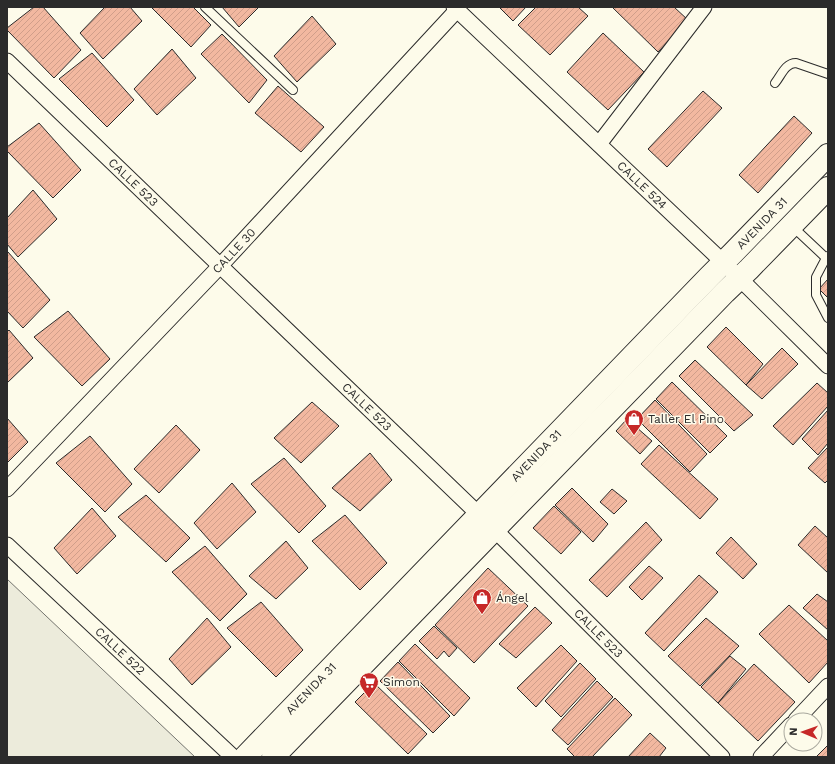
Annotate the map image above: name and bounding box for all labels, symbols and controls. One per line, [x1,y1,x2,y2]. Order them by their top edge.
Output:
street label: CALLE 523 [106,155,161,209]
street label: CALLE 524 [614,158,670,212]
street label: AVENIDA 31 [734,194,790,252]
street label: CALLE 30 [210,225,258,276]
street label: CALLE 523 [339,380,394,434]
shop icon: Taller El Pino [623,408,645,436]
place label: Taller El Pino [648,412,724,426]
street label: AVENIDA 31 [508,427,564,485]
shop icon: Ángel [471,587,493,615]
place label: Ángel [496,591,529,605]
street label: CALLE 523 [571,606,626,661]
street label: CALLE 522 [92,624,148,678]
street label: AVENIDA 31 [283,660,339,718]
supermarket icon: Simon [358,671,380,699]
place label: Simon [383,675,420,689]
north arrow [783,712,823,752]
text: N [787,727,800,736]

